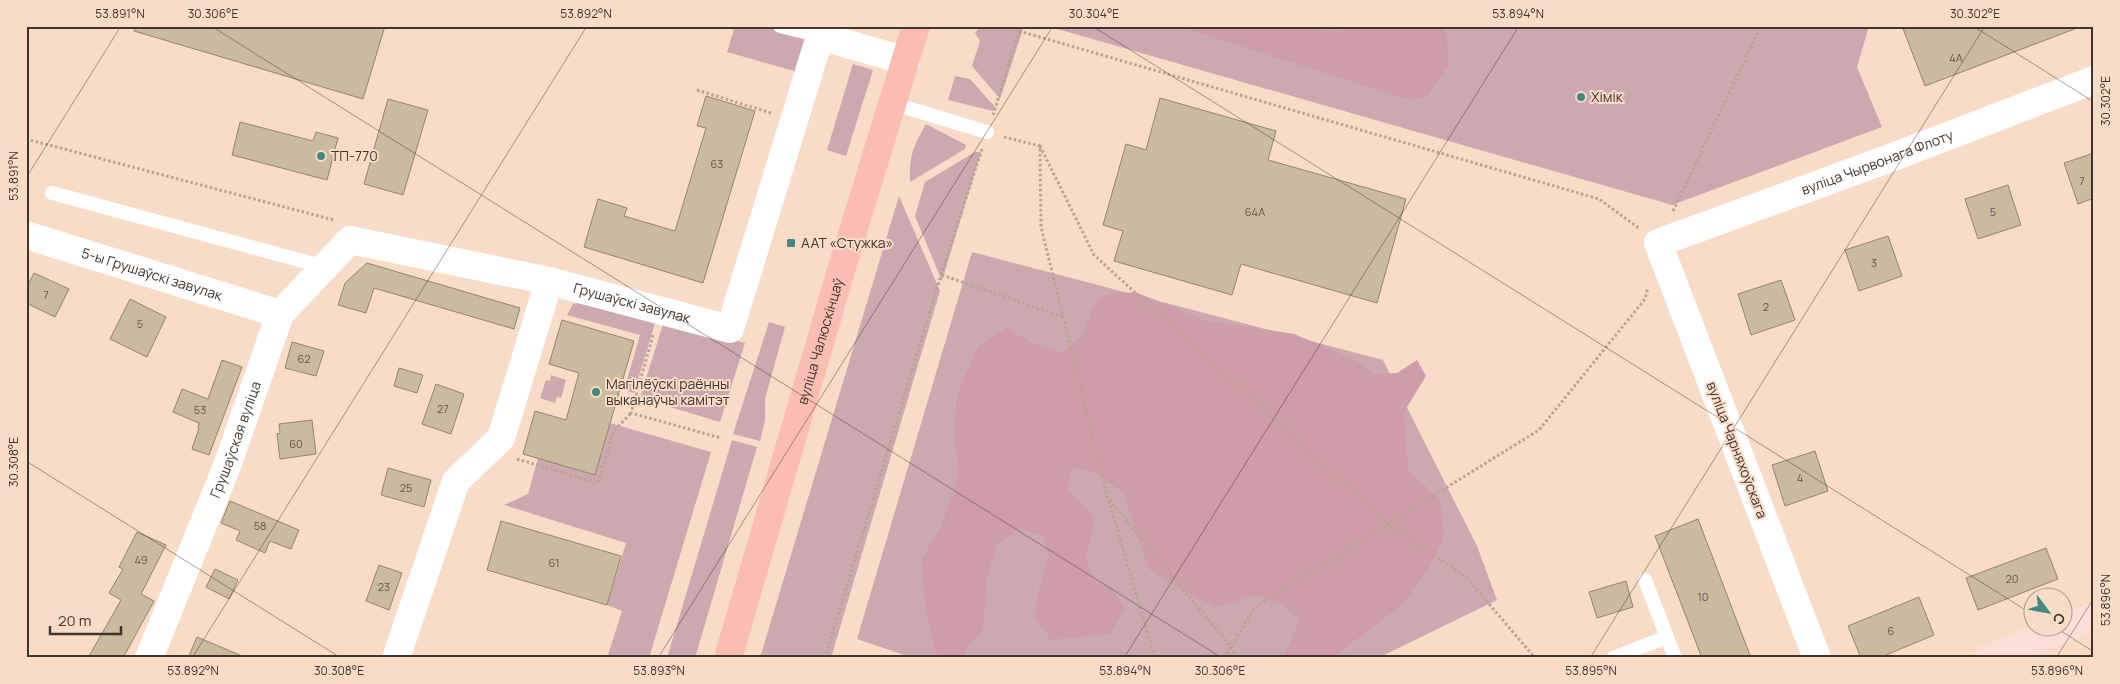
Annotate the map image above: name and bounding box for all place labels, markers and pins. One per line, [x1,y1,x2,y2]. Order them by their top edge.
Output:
place label: Хімік [1591,87,1624,106]
marker: Хімік [1575,91,1587,103]
place label: ТП-770 [331,146,378,165]
marker: ТП-770 [315,150,327,162]
place label: ААТ «Стужка» [801,233,893,252]
marker: ААТ «Стужка» [785,237,797,249]
place label: Магілёўскі раённы выканаўчы камітэт [606,374,730,409]
marker: Магілёўскі раённы выканаўчы камітэт [590,386,602,398]

